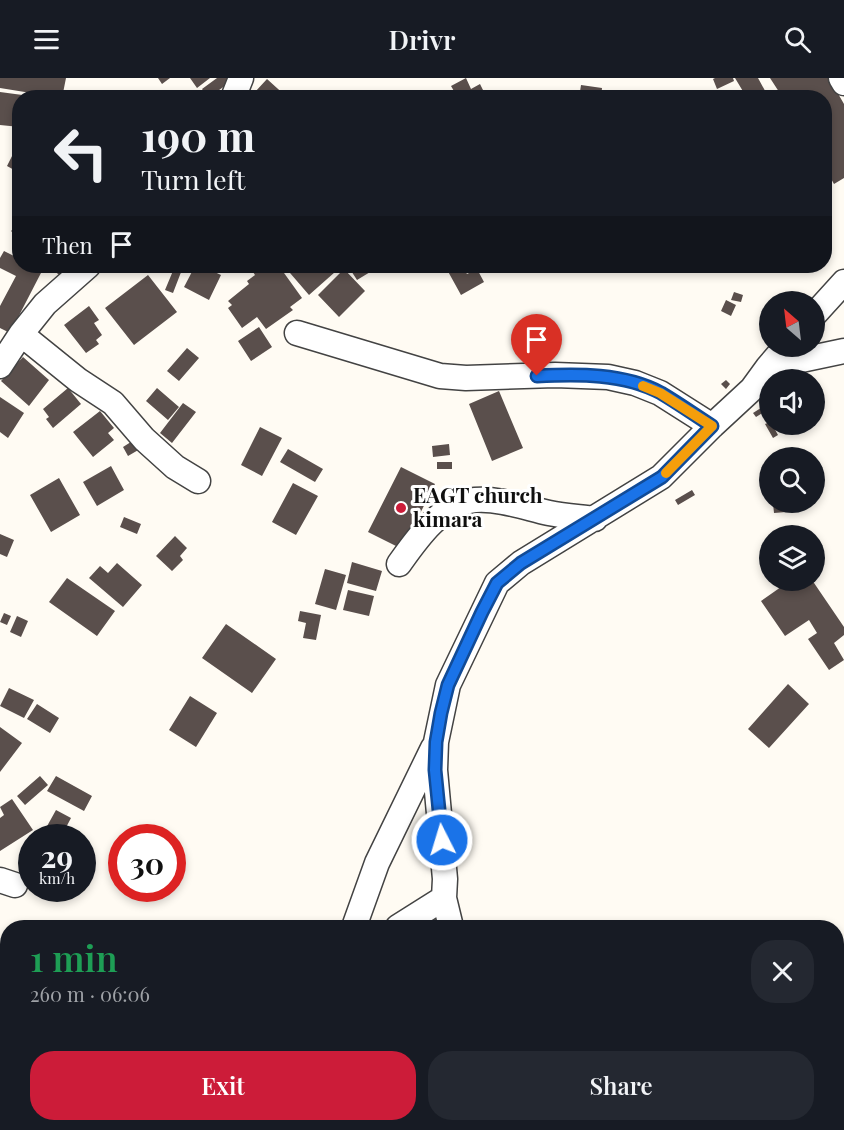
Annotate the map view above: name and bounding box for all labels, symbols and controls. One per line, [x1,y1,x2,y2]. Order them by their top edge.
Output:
text: Drivr [388,21,456,57]
icon: menu [30,23,63,56]
icon: search [781,23,814,56]
text: 190 m [141,107,255,163]
icon: left [42,114,120,192]
text: Turn left [141,161,245,197]
icon: arrive [105,228,138,261]
text: Then [42,230,93,260]
north arrow [759,291,825,357]
map controls [759,291,825,591]
pin [511,314,562,376]
icon: arrive [520,323,553,356]
button: sound [759,369,825,435]
button: search [759,447,825,513]
place label: EAGT church kimara [413,480,543,532]
marker: EAGT church kimara [394,501,408,515]
button: layers [759,525,825,591]
position arrow [410,808,474,872]
speed limit sign: 30 [108,824,186,902]
text: 29 [41,836,73,876]
text: km/h [39,868,75,888]
text: 1 min [30,933,118,981]
button: close [751,940,814,1003]
text: 260 m · 06:06 [30,980,150,1007]
button: Exit [30,1051,416,1120]
button: Share [428,1051,814,1120]

